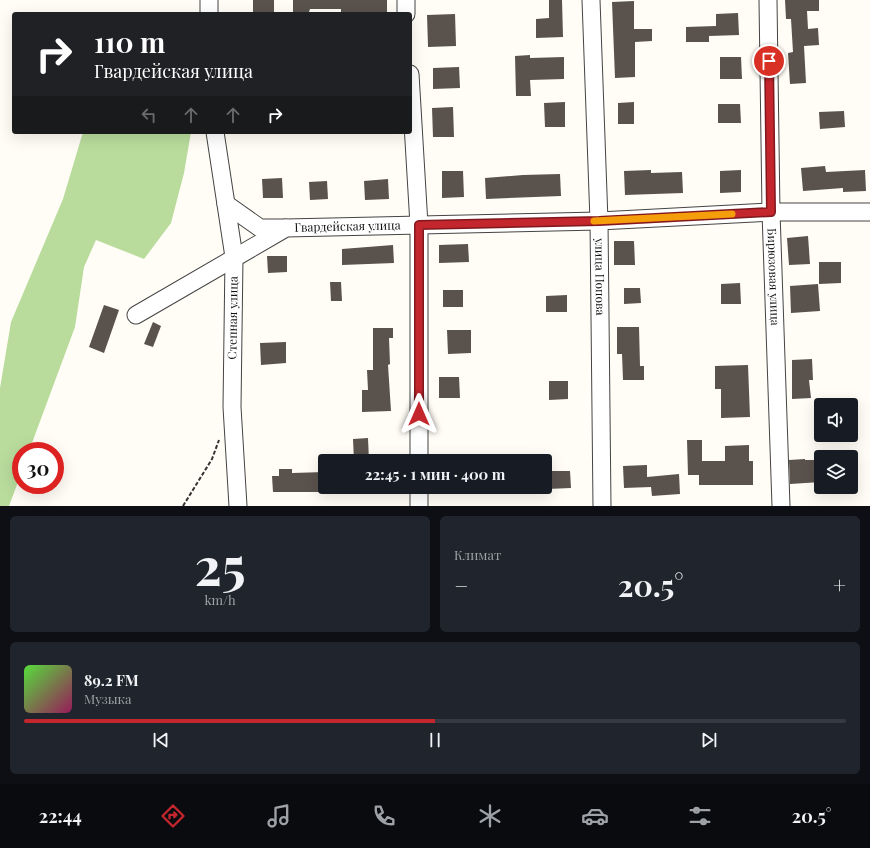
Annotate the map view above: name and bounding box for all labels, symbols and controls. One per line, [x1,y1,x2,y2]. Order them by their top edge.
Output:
text: 110 m [94,23,165,60]
icon: right [28,28,80,80]
pin [752,44,786,78]
icon: arrive [758,50,780,72]
text: Гвардейская улица [94,59,253,83]
icon: left [138,104,160,126]
icon: ahead [180,104,202,126]
icon: ahead [222,104,244,126]
icon: right [264,104,286,126]
street label: Гвардейская улица [294,216,401,235]
street label: Бирюзовая улица [765,228,784,326]
street label: улица Попова [592,237,609,316]
street label: Степная улица [223,276,241,360]
position arrow [398,393,440,435]
map controls [814,398,858,494]
button: sound [814,398,858,442]
speed limit sign: 30 [12,442,64,494]
button: layers [814,450,858,494]
text: 22:45 · 1 мин · 400 m [365,464,505,484]
text: 25 [194,530,246,599]
text: Климат [454,546,501,563]
text: 20.5° [618,565,684,605]
text: − [454,570,468,600]
text: + [833,570,846,600]
text: km/h [204,591,236,608]
text: 89.2 FM [84,670,139,690]
text: Музыка [84,690,132,707]
icon: previous [150,729,172,751]
icon: pause [424,729,446,751]
icon: next [698,729,720,751]
icon: directions [159,802,187,830]
icon: music [265,802,293,830]
icon: phone [370,802,398,830]
icon: climate [476,802,504,830]
icon: car [581,802,609,830]
icon: filters [686,802,714,830]
text: 22:44 [39,804,82,828]
text: 20.5° [792,804,831,828]

